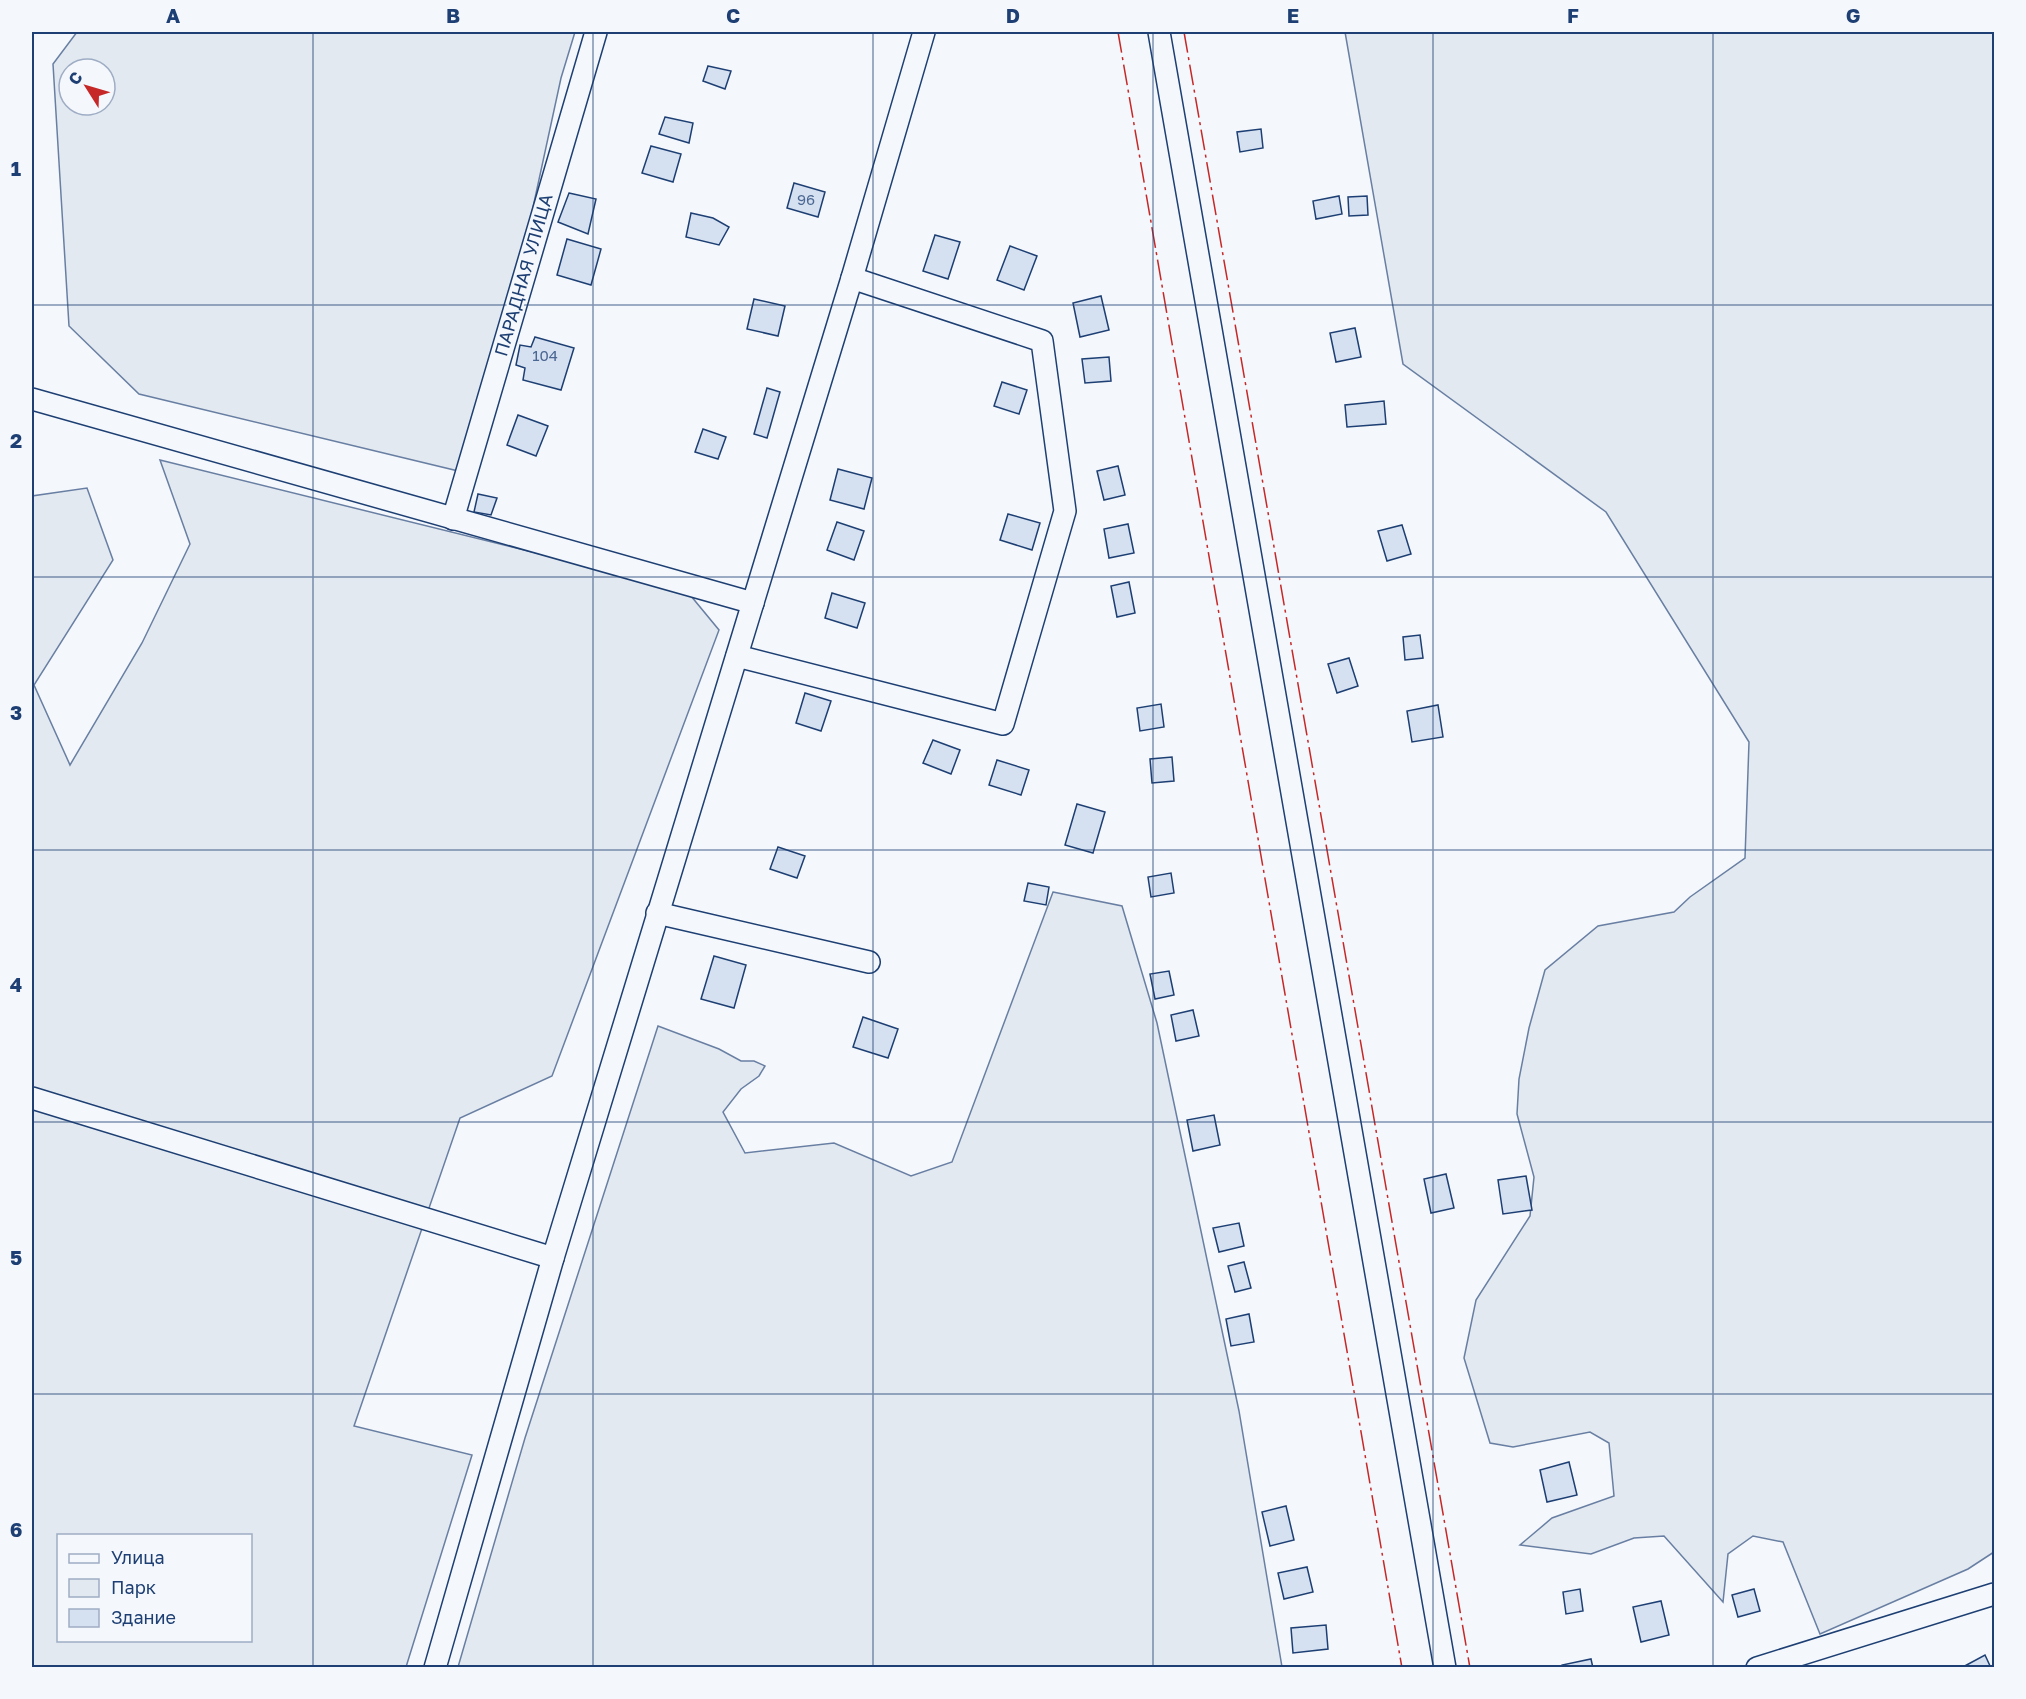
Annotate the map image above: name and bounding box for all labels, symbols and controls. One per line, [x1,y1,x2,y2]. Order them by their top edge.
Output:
text: A [166,3,180,27]
text: B [446,3,460,27]
text: C [726,3,740,27]
text: D [1006,3,1020,27]
text: E [1287,3,1299,27]
text: F [1567,3,1579,27]
text: G [1846,3,1860,27]
north arrow [57,57,117,117]
text: С [64,67,86,89]
text: 1 [11,156,21,180]
house number: 96 [797,190,815,208]
street label: ПАРАДНАЯ УЛИЦА [489,191,557,359]
house number: 104 [532,346,558,364]
text: 2 [10,428,22,452]
text: 3 [10,700,22,724]
text: 4 [10,972,22,996]
text: 5 [10,1245,22,1269]
text: 6 [10,1517,22,1541]
legend [57,1534,252,1642]
text: Улица [111,1546,165,1568]
text: Парк [111,1576,156,1598]
text: Здание [111,1606,176,1628]

